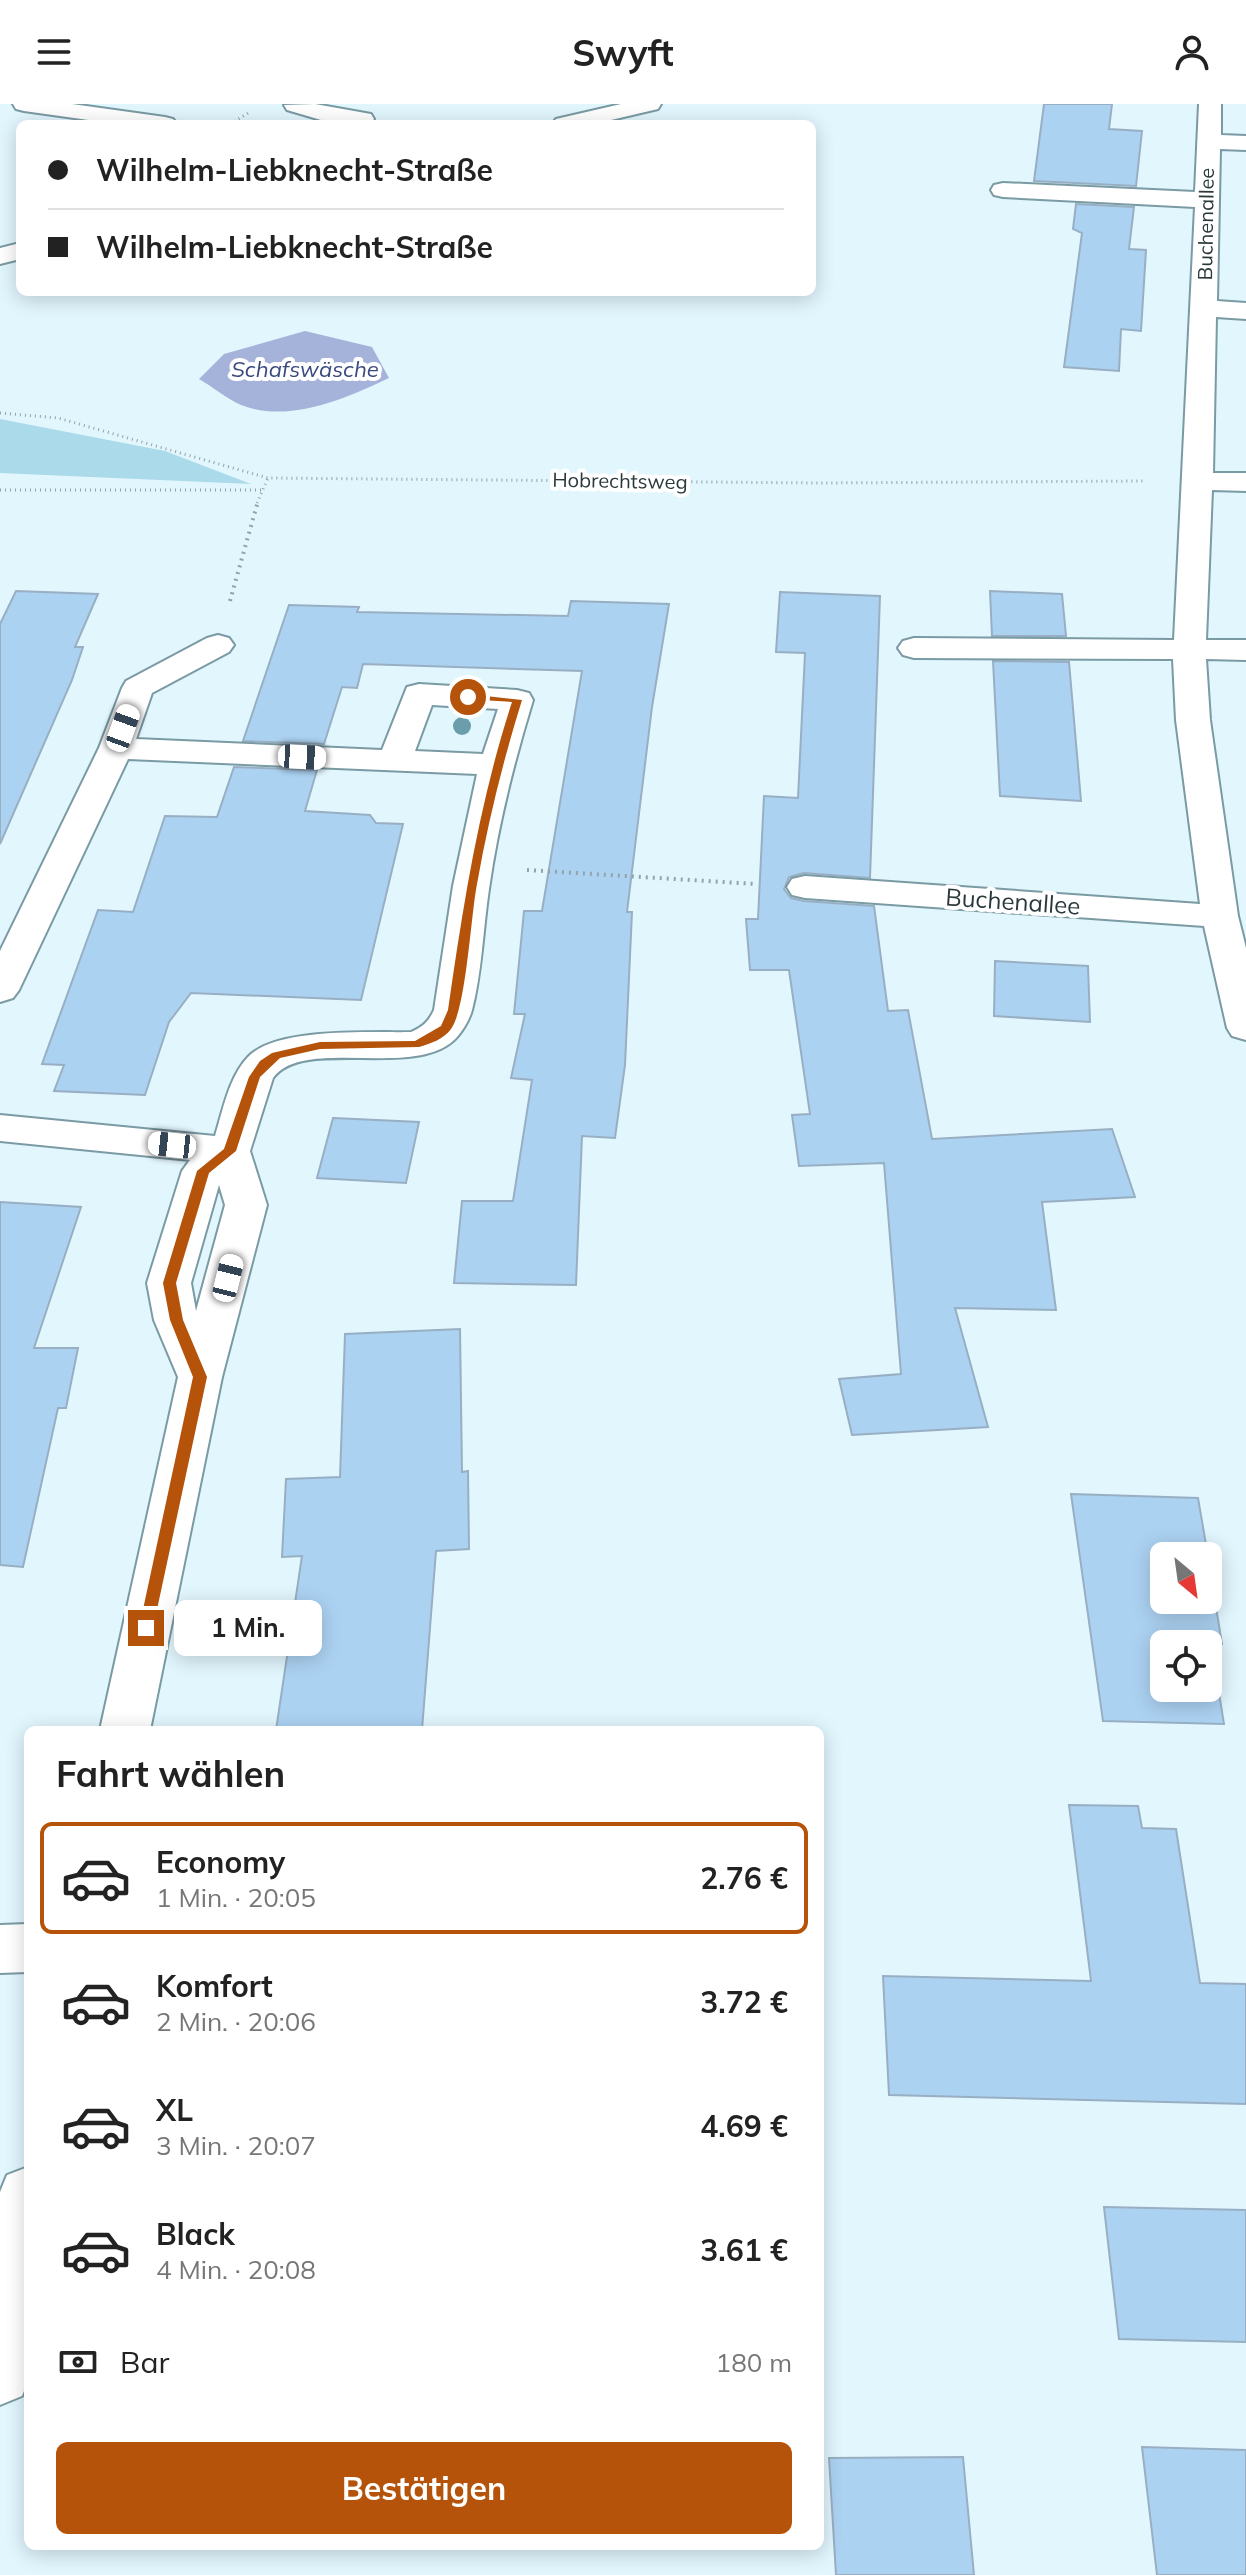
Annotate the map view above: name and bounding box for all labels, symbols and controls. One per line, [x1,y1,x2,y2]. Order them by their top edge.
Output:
icon: menu [32,30,76,74]
text: Swyft [572,30,674,75]
icon: person [1170,30,1214,74]
text: Wilhelm-Liebknecht-Straße [96,151,493,189]
street label: Buchenallee [1192,167,1219,281]
text: Wilhelm-Liebknecht-Straße [96,228,493,266]
water label: Schafswäsche [231,355,379,383]
street label: Hobrechtsweg [552,467,688,494]
route start [450,679,486,715]
car [104,701,142,755]
car [277,744,327,770]
street label: Buchenallee [945,881,1082,921]
car [147,1131,197,1159]
car [211,1252,245,1304]
north arrow [1150,1542,1222,1614]
map controls [1150,1542,1222,1702]
callout: 1 Min. [174,1600,322,1656]
route end [128,1610,164,1646]
text: 1 Min. [211,1611,285,1644]
button: locate [1150,1630,1222,1702]
text: Fahrt wählen [56,1751,285,1796]
icon: car [60,1842,132,1914]
text: Economy [156,1843,285,1881]
text: 2.76 € [700,1859,788,1897]
text: 1 Min. · 20:05 [156,1881,316,1914]
icon: car [60,1966,132,2038]
text: Komfort [156,1967,273,2005]
text: 3.72 € [700,1983,788,2021]
text: 2 Min. · 20:06 [156,2005,316,2038]
icon: car [60,2090,132,2162]
text: XL [156,2091,193,2129]
text: 4.69 € [700,2107,788,2145]
text: 3 Min. · 20:07 [156,2129,316,2162]
icon: car [60,2214,132,2286]
text: Black [156,2215,235,2253]
text: 3.61 € [700,2231,788,2269]
text: 4 Min. · 20:08 [156,2253,316,2286]
icon: cash [56,2340,100,2384]
text: Bar [120,2343,169,2381]
text: 180 m [716,2346,792,2379]
button: Bestätigen [56,2442,792,2534]

